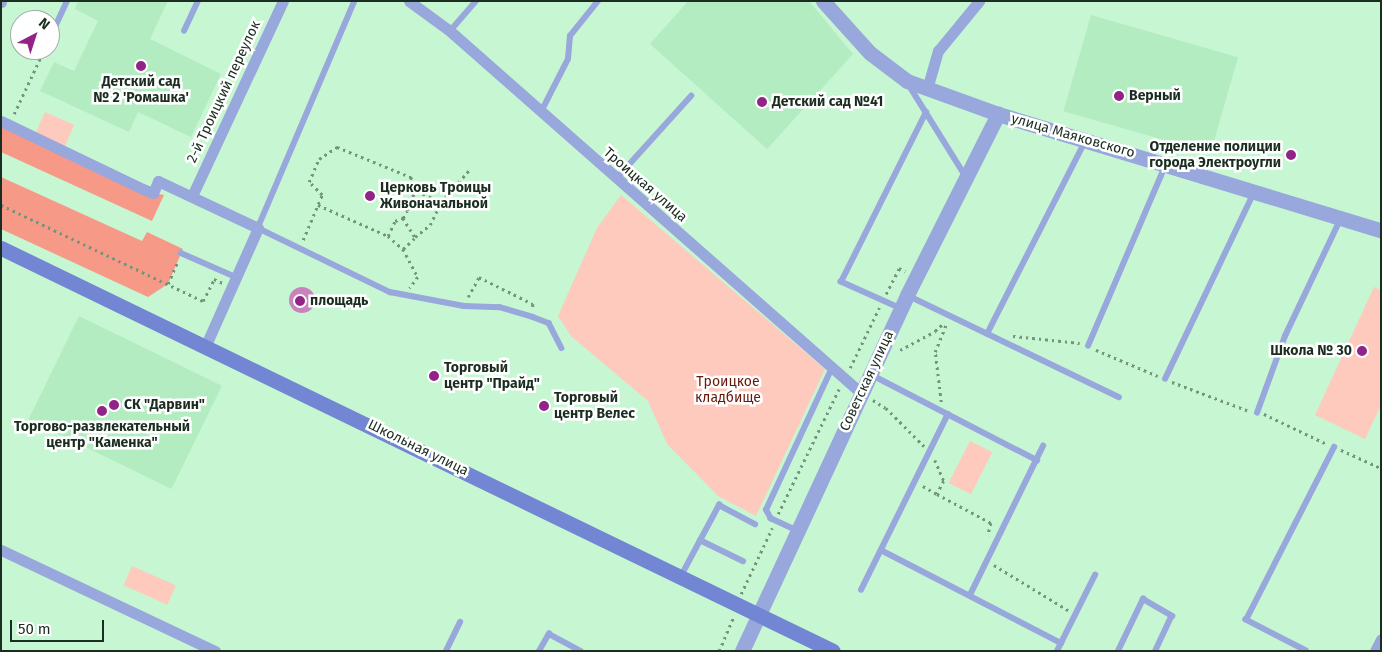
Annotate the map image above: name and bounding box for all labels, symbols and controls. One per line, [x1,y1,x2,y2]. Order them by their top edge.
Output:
north arrow [10,10,60,60]
text: N [35,14,53,33]
street label: 2-й Троицкий переулок [184,18,264,166]
marker: Детский сад № 2 'Ромашка' [135,60,147,72]
place label: Детский сад № 2 'Ромашка' [93,74,189,106]
place label: Верный [1129,88,1181,104]
marker: Верный [1113,90,1125,102]
place label: Детский сад №41 [772,94,883,110]
marker: Детский сад №41 [756,96,768,108]
street label: улица Маяковского [1009,110,1137,162]
place label: Отделение полиции города Электроугли [1149,139,1281,172]
street label: Троицкая улица [600,144,690,226]
marker: Отделение полиции города Электроугли [1285,149,1297,161]
place label: Церковь Троицы Живоначальной [380,180,491,212]
marker: Церковь Троицы Живоначальной [364,190,376,202]
place label: площадь [310,293,368,309]
marker: площадь [294,295,306,307]
street label: Советская улица [836,328,898,434]
place label: Школа № 30 [1270,343,1352,359]
marker: Школа № 30 [1356,345,1368,357]
place label: Торговый центр "Прайд" [444,360,540,392]
marker: Торговый центр "Прайд" [428,370,440,382]
park label: Троицкое кладбище [695,374,761,407]
place label: Торговый центр Велес [554,390,635,422]
place label: СК "Дарвин" [124,397,205,413]
marker: СК "Дарвин" [108,399,120,411]
marker: Торговый центр Велес [538,400,550,412]
marker: Торгово-развлекательный центр "Каменка" [96,405,108,417]
street label: Школьная улица [365,416,471,480]
place label: Торгово-развлекательный центр "Каменка" [14,419,190,452]
scale bar [12,610,106,642]
text: 50 m [18,620,51,638]

